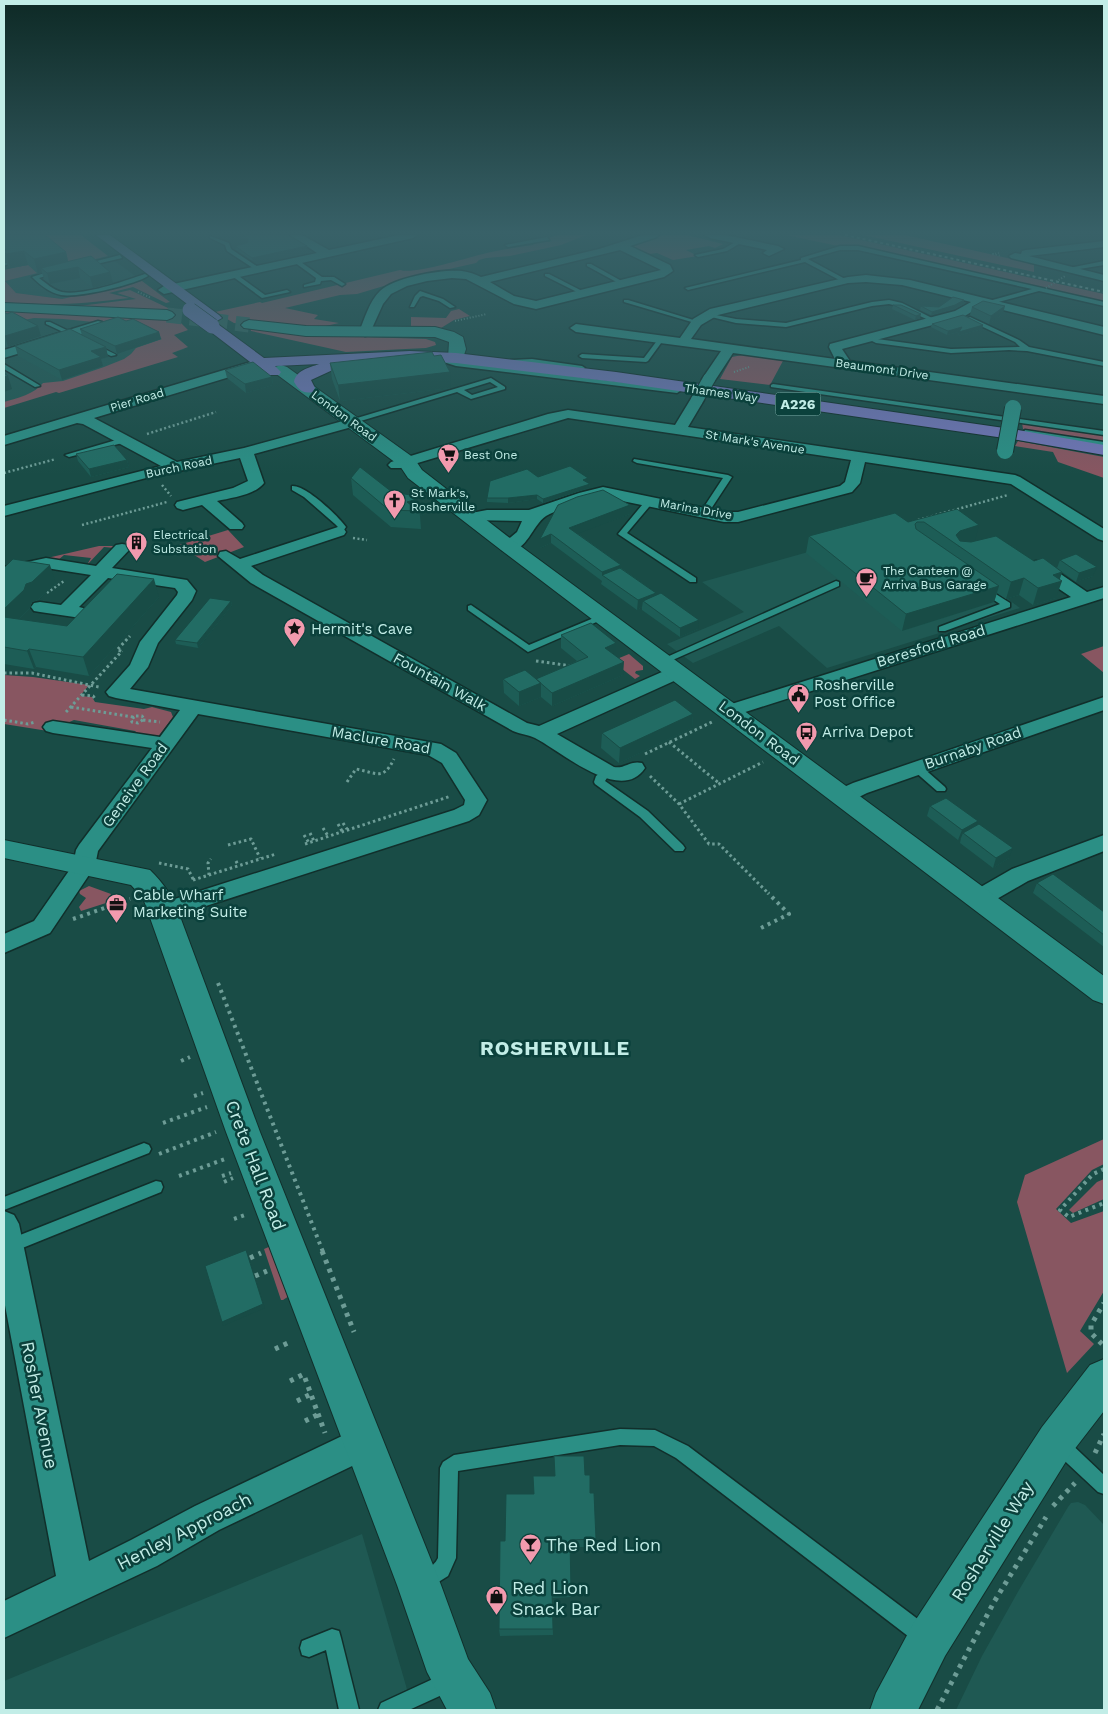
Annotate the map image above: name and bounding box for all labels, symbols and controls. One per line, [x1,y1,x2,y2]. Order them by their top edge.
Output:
street label: Beaumont Drive [835,356,930,382]
street label: Thames Way [684,381,759,405]
street label: Pier Road [108,385,166,415]
street label: London Road [309,388,379,444]
road number: A226 [776,392,820,416]
street label: St Mark's Avenue [704,427,806,457]
supermarket icon: Best One [436,443,460,474]
place label: Best One [464,448,518,462]
street label: Burch Road [145,453,213,481]
place label: St Mark's, Rosherville [411,486,475,514]
church icon: St Mark's, Rosherville [383,488,407,519]
street label: Marina Drive [659,496,733,522]
place label: Electrical Substation [153,528,216,556]
building icon: Electrical Substation [125,530,149,561]
place label: The Canteen @ Arriva Bus Garage [883,564,987,592]
cafe icon: The Canteen @ Arriva Bus Garage [855,566,879,597]
place icon: Hermit's Cave [283,617,307,648]
place label: Hermit's Cave [311,620,413,638]
street label: Beresford Road [875,621,987,671]
street label: Fountain Walk [390,649,490,715]
place label: Rosherville Post Office [814,676,895,711]
public building icon: Rosherville Post Office [786,682,810,713]
street label: London Road [715,697,803,769]
bus stop icon: Arriva Depot [794,720,818,751]
street label: Maclure Road [330,722,432,758]
place label: Arriva Depot [822,723,914,741]
street label: Burnaby Road [922,723,1024,773]
street label: Geneive Road [98,739,172,831]
place label: Cable Wharf Marketing Suite [133,886,247,921]
office icon: Cable Wharf Marketing Suite [105,892,129,923]
district label: ROSHERVILLE [480,1036,630,1060]
street label: Crete Hall Road [222,1097,290,1233]
street label: Rosher Avenue [17,1339,63,1471]
street label: Rosherville Way [947,1476,1038,1605]
street label: Henley Approach [113,1488,255,1574]
bar icon: The Red Lion [518,1532,542,1563]
place label: The Red Lion [546,1534,661,1555]
place label: Red Lion Snack Bar [512,1577,600,1619]
shop icon: Red Lion Snack Bar [484,1585,508,1616]

